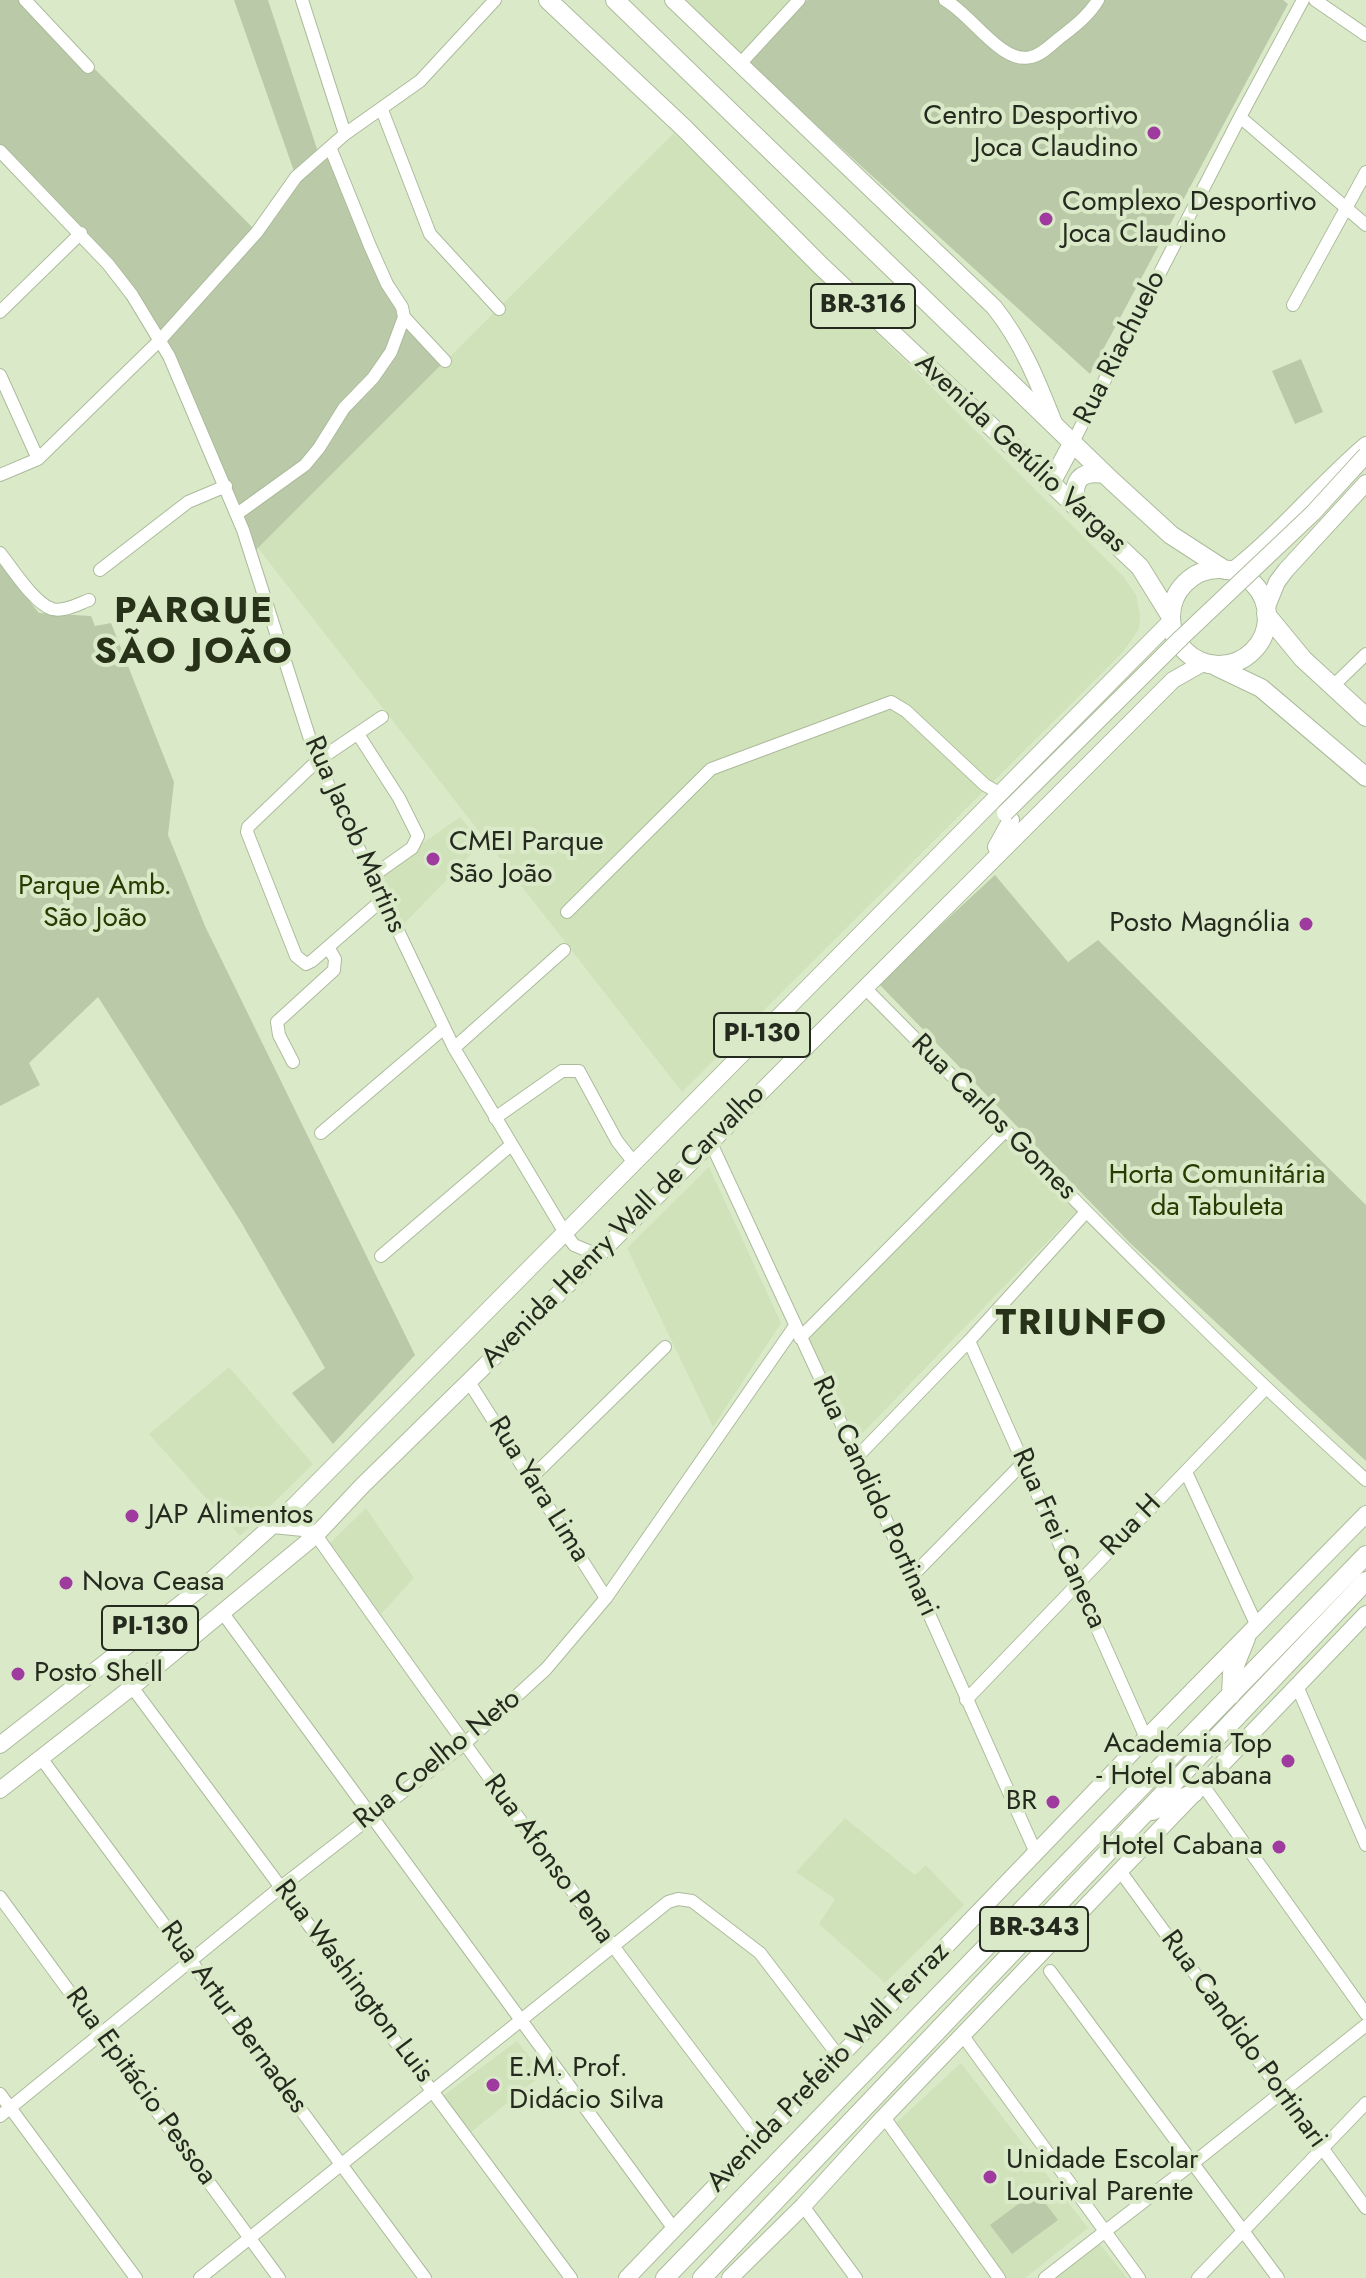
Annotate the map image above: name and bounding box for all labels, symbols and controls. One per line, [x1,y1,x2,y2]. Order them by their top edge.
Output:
place label: Centro Desportivo Joca Claudino [923,100,1138,166]
marker: Centro Desportivo Joca Claudino [1145,124,1163,142]
place label: Complexo Desportivo Joca Claudino [1062,186,1317,252]
marker: Complexo Desportivo Joca Claudino [1037,210,1055,228]
street label: Rua Riachuelo [1068,266,1174,430]
road number: BR-316 [811,284,915,328]
street label: Avenida Getúlio Vargas [907,347,1133,561]
district label: PARQUE SÃO JOÃO [94,591,294,676]
street label: Rua Jacob Martins [296,732,412,938]
place label: CMEI Parque São João [449,826,604,892]
marker: CMEI Parque São João [424,850,442,868]
park label: Parque Amb. São João [18,870,172,936]
place label: Posto Magnólia [1109,907,1290,941]
marker: Posto Magnólia [1297,915,1315,933]
road number: PI-130 [714,1013,810,1057]
street label: Rua Carlos Gomes [903,1028,1083,1208]
street label: Avenida Henry Wall de Carvalho [475,1078,773,1376]
park label: Horta Comunitária da Tabuleta [1108,1159,1326,1225]
district label: TRIUNFO [996,1303,1168,1347]
street label: Rua Candido Portinari [804,1372,944,1622]
street label: Rua Yara Lima [480,1411,596,1569]
street label: Rua Frei Caneca [1003,1444,1113,1634]
street label: Rua H [1095,1488,1169,1564]
place label: JAP Alimentos [148,1499,313,1533]
marker: JAP Alimentos [123,1507,141,1525]
place label: Nova Ceasa [82,1566,225,1600]
marker: Nova Ceasa [57,1574,75,1592]
road number: PI-130 [102,1606,198,1650]
place label: Posto Shell [34,1657,163,1691]
marker: Posto Shell [9,1665,27,1683]
street label: Rua Coelho Neto [348,1683,528,1837]
place label: Academia Top - Hotel Cabana [1096,1728,1272,1794]
marker: Academia Top - Hotel Cabana [1279,1752,1297,1770]
street label: Rua Afonso Pena [475,1769,621,1951]
place label: BR [1006,1785,1037,1819]
marker: BR [1044,1793,1062,1811]
place label: Hotel Cabana [1101,1830,1263,1864]
marker: Hotel Cabana [1270,1838,1288,1856]
street label: Rua Washington Luis [266,1874,440,2090]
road number: BR-343 [980,1907,1088,1951]
street label: Rua Artur Bernades [152,1915,314,2121]
street label: Rua Candido Portinari [1153,1925,1333,2155]
street label: Avenida Prefeito Wall Ferraz [701,1936,957,2200]
street label: Rua Epitácio Pessoa [57,1982,223,2192]
place label: E.M. Prof. Didácio Silva [509,2052,664,2118]
marker: E.M. Prof. Didácio Silva [484,2076,502,2094]
place label: Unidade Escolar Lourival Parente [1006,2144,1199,2210]
marker: Unidade Escolar Lourival Parente [981,2168,999,2186]

